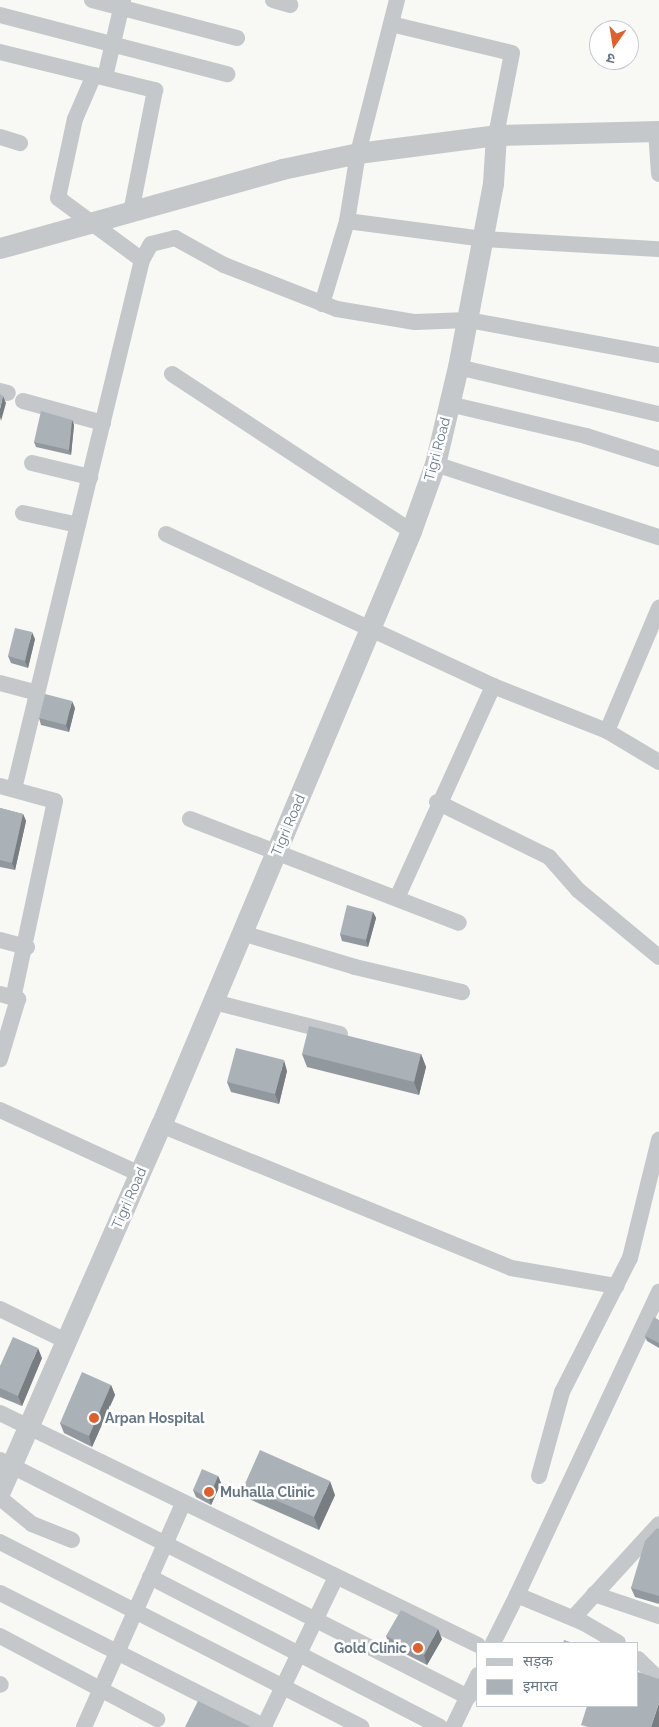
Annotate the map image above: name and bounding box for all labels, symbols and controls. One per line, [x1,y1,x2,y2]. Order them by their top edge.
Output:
north arrow [589,20,639,70]
text: उ [605,50,617,67]
street label: Tigri Road [420,415,454,483]
street label: Tigri Road [267,792,309,858]
street label: Tigri Road [108,1165,150,1231]
place label: Arpan Hospital [105,1410,205,1426]
marker: Arpan Hospital [87,1411,101,1425]
place label: Muhalla Clinic [220,1484,315,1500]
marker: Muhalla Clinic [202,1485,216,1499]
place label: Gold Clinic [334,1640,407,1656]
marker: Gold Clinic [411,1641,425,1655]
legend [477,1642,639,1707]
text: सड़क [523,1652,553,1670]
text: इमारत [523,1677,558,1695]

